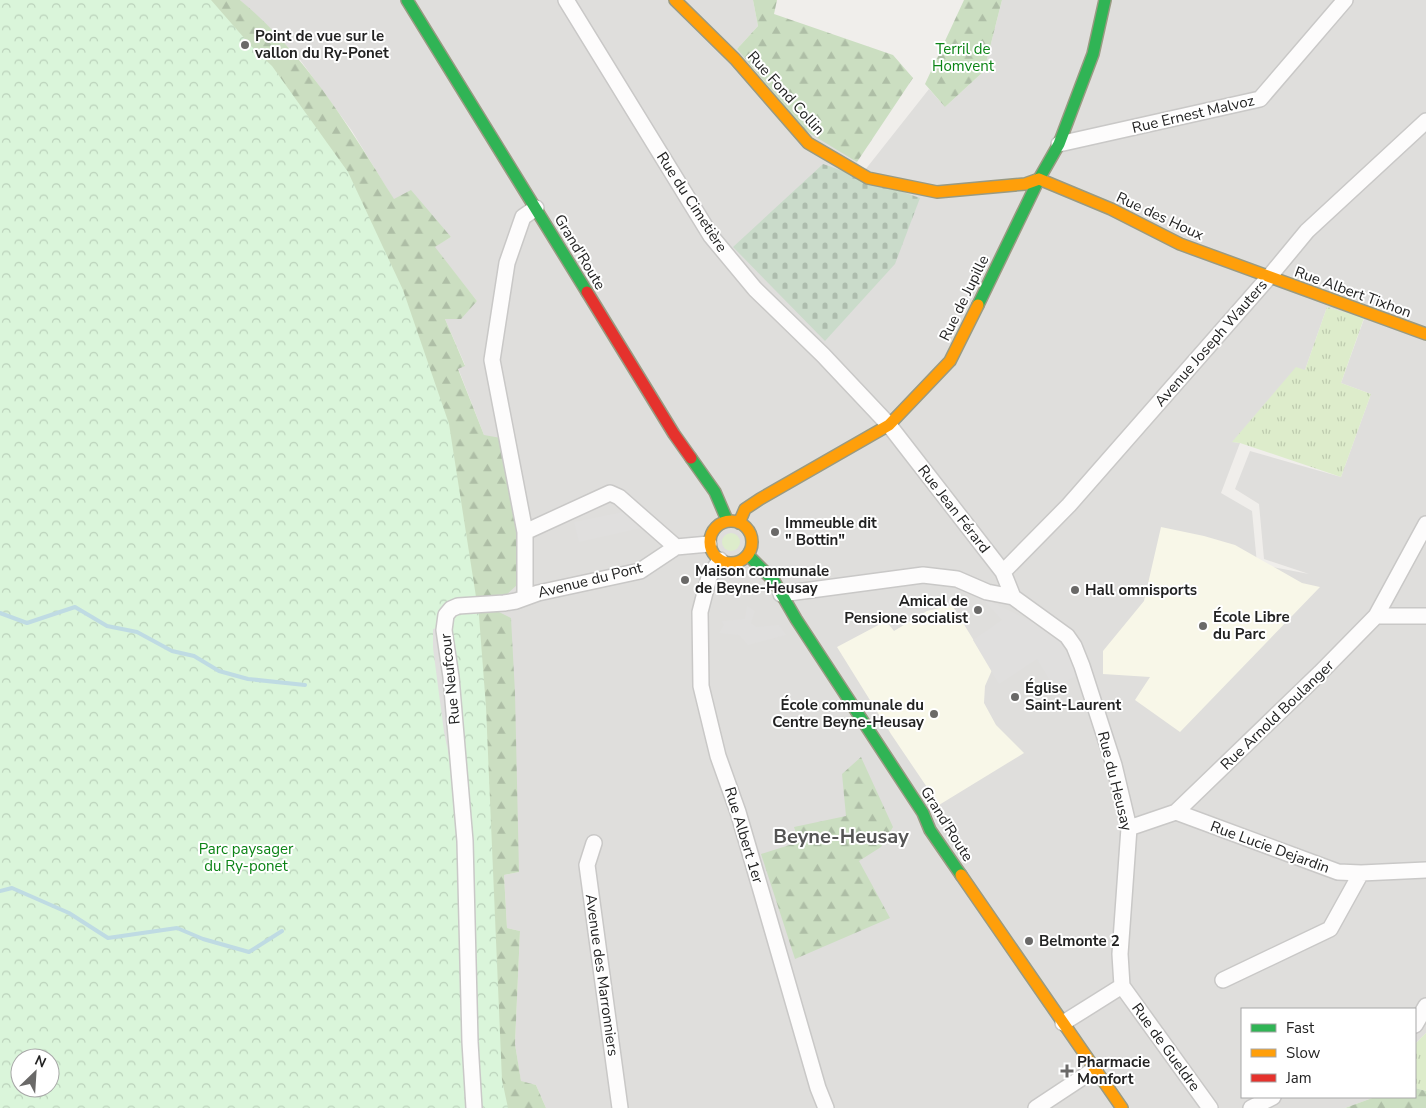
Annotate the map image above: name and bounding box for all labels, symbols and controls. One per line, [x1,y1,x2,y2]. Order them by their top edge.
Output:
place label: Point de vue sur le vallon du Ry-Ponet [254,26,389,63]
marker: Point de vue sur le vallon du Ry-Ponet [239,39,251,51]
park label: Terril de Homvent [932,39,995,76]
street label: Rue Fond Collin [743,47,829,139]
street label: Rue Ernest Malvoz [1130,90,1256,138]
street label: Rue du Cimetière [652,148,732,256]
street label: Rue des Houx [1113,187,1207,245]
street label: Grand'Route [550,211,610,293]
street label: Rue de Jupille [935,252,993,344]
street label: Rue Albert Tixhon [1292,262,1414,322]
street label: Avenue Joseph Wauters [1150,275,1272,411]
street label: Rue Jean Férard [913,461,995,557]
place label: Immeuble dit " Bottin" [785,513,877,550]
marker: Immeuble dit " Bottin" [769,526,781,538]
street label: Avenue du Pont [536,557,645,603]
place label: Maison communale de Beyne-Heusay [695,561,829,598]
marker: Maison communale de Beyne-Heusay [679,574,691,586]
place label: Hall omnisports [1085,580,1197,600]
marker: Hall omnisports [1069,584,1081,596]
place label: Amical de Pensione socialist [844,591,968,628]
marker: Amical de Pensione socialist [972,604,984,616]
place label: École Libre du Parc [1213,607,1290,644]
marker: École Libre du Parc [1197,620,1209,632]
street label: Rue Neufcour [435,632,465,726]
street label: Rue Arnold Boulanger [1216,655,1338,774]
place label: Église Saint-Laurent [1025,678,1121,715]
marker: Église Saint-Laurent [1009,691,1021,703]
place label: École communale du Centre Beyne-Heusay [772,695,924,732]
marker: École communale du Centre Beyne-Heusay [928,708,940,720]
street label: Rue du Heusay [1093,729,1137,833]
street label: Grand'Route [916,783,978,865]
street label: Rue Albert 1er [720,784,768,886]
street label: Rue Lucie Dejardin [1208,816,1332,878]
district label: Beyne-Heusay [773,823,909,850]
park label: Parc paysager du Ry-ponet [199,839,294,876]
street label: Avenue des Marronniers [581,893,623,1057]
place label: Belmonte 2 [1039,931,1120,951]
marker: Belmonte 2 [1023,935,1035,947]
street label: Rue de Gueldre [1127,999,1205,1095]
legend [1241,1008,1416,1098]
text: Fast [1286,1018,1315,1038]
text: Slow [1286,1043,1321,1063]
north arrow [10,1048,60,1098]
text: N [32,1051,49,1072]
place label: Pharmacie Monfort [1077,1052,1150,1089]
marker: Pharmacie Monfort [1061,1065,1073,1077]
text: Jam [1285,1068,1312,1088]

